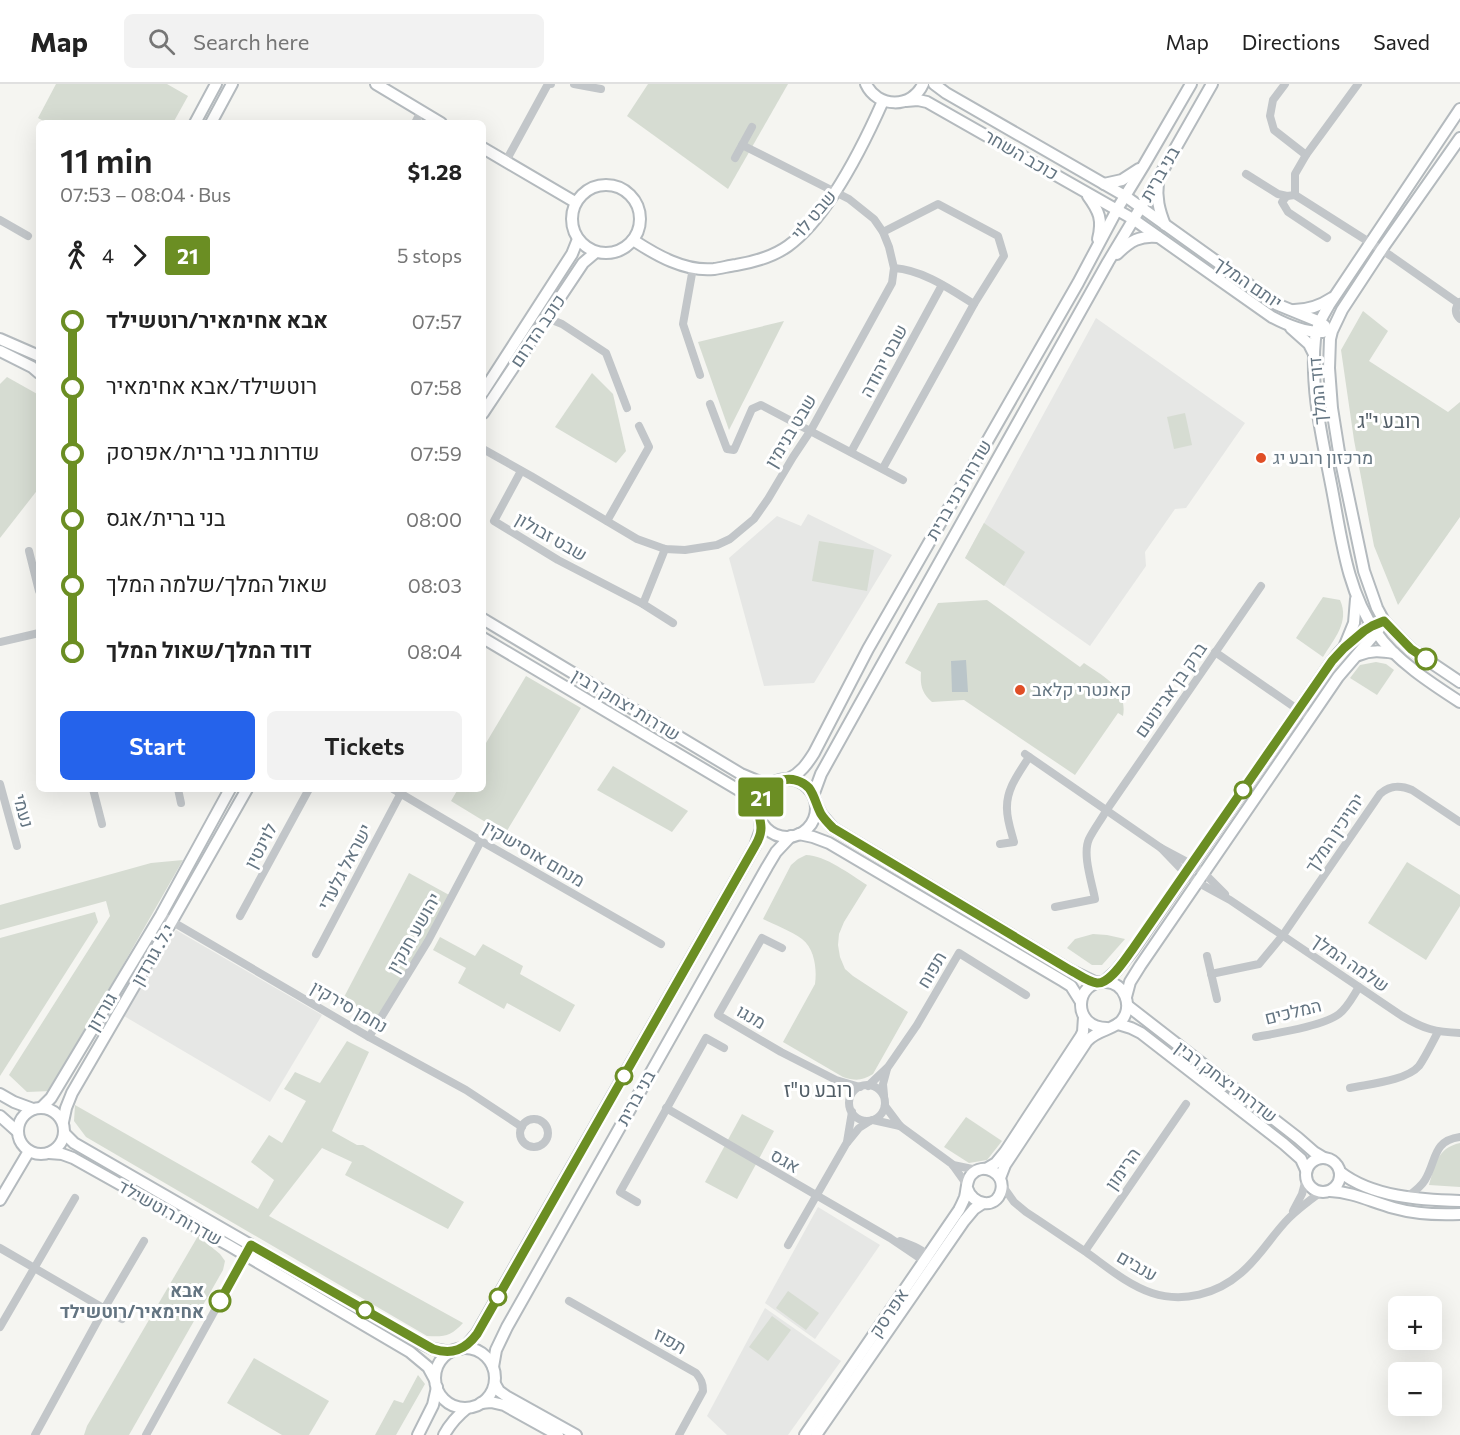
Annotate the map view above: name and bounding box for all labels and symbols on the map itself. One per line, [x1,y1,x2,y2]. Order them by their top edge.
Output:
street label: כוכב השחר [980,124,1063,184]
street label: בני ברית [1135,142,1184,205]
street label: שבט לוי [786,185,840,244]
street label: יותם המלך [1210,252,1287,313]
street label: כוכב הדרום [505,290,570,371]
street label: שבט יהודה [855,320,912,401]
street label: דוד המלך [1303,356,1331,426]
street label: שבט בנימין [760,390,821,471]
district label: רובע י"ג [1358,408,1420,432]
street label: שדרות בני ברית [921,435,996,544]
place label: מרכזון רובע יג [1273,446,1373,468]
marker: מרכזון רובע יג [1254,451,1268,465]
street label: שבט זבולון [512,507,591,565]
street label: ברק בן אבינועם [1129,637,1211,741]
unlabelled marker [1415,648,1437,670]
street label: שדרות יצחק רבין [568,663,685,745]
place label: קאנטרי קלאב [1032,678,1132,700]
marker: קאנטרי קלאב [1013,683,1027,697]
line badge: 21 [734,778,788,816]
unlabelled marker [1234,781,1252,799]
street label: יהויכין המלך [1300,789,1369,876]
street label: נעמי [9,792,39,830]
street label: מנחם אוסישקין [480,815,589,891]
street label: לוינטין [239,819,281,872]
street label: ישראל גלעדי [312,820,376,913]
street label: יהושע חנקין [381,889,445,976]
street label: י.ל. גורדון [126,920,179,989]
street label: שלמה המלך [1307,928,1394,996]
street label: תפוח [912,947,951,992]
street label: נחמן סירקין [307,975,392,1037]
street label: גורדון [81,988,121,1035]
street label: המלכים [1262,993,1323,1029]
street label: מנגו [733,999,770,1033]
street label: שדרות יצחק רבין [1171,1036,1282,1127]
street label: בני ברית [611,1066,660,1129]
unlabelled marker [615,1067,633,1085]
district label: רובע ט"ז [784,1077,852,1101]
street label: אגס [767,1143,804,1177]
street label: הרימון [1100,1143,1145,1194]
street label: שדרות רוטשילד [114,1174,227,1250]
street label: ענבים [1113,1245,1162,1285]
place label: אבא אחימאיר/רוטשילד [60,1279,204,1322]
street label: אפרסק [864,1284,912,1341]
unlabelled marker [489,1288,507,1306]
marker: אבא אחימאיר/רוטשילד [209,1290,231,1312]
unlabelled marker [356,1301,374,1319]
street label: תפוז [650,1322,691,1358]

